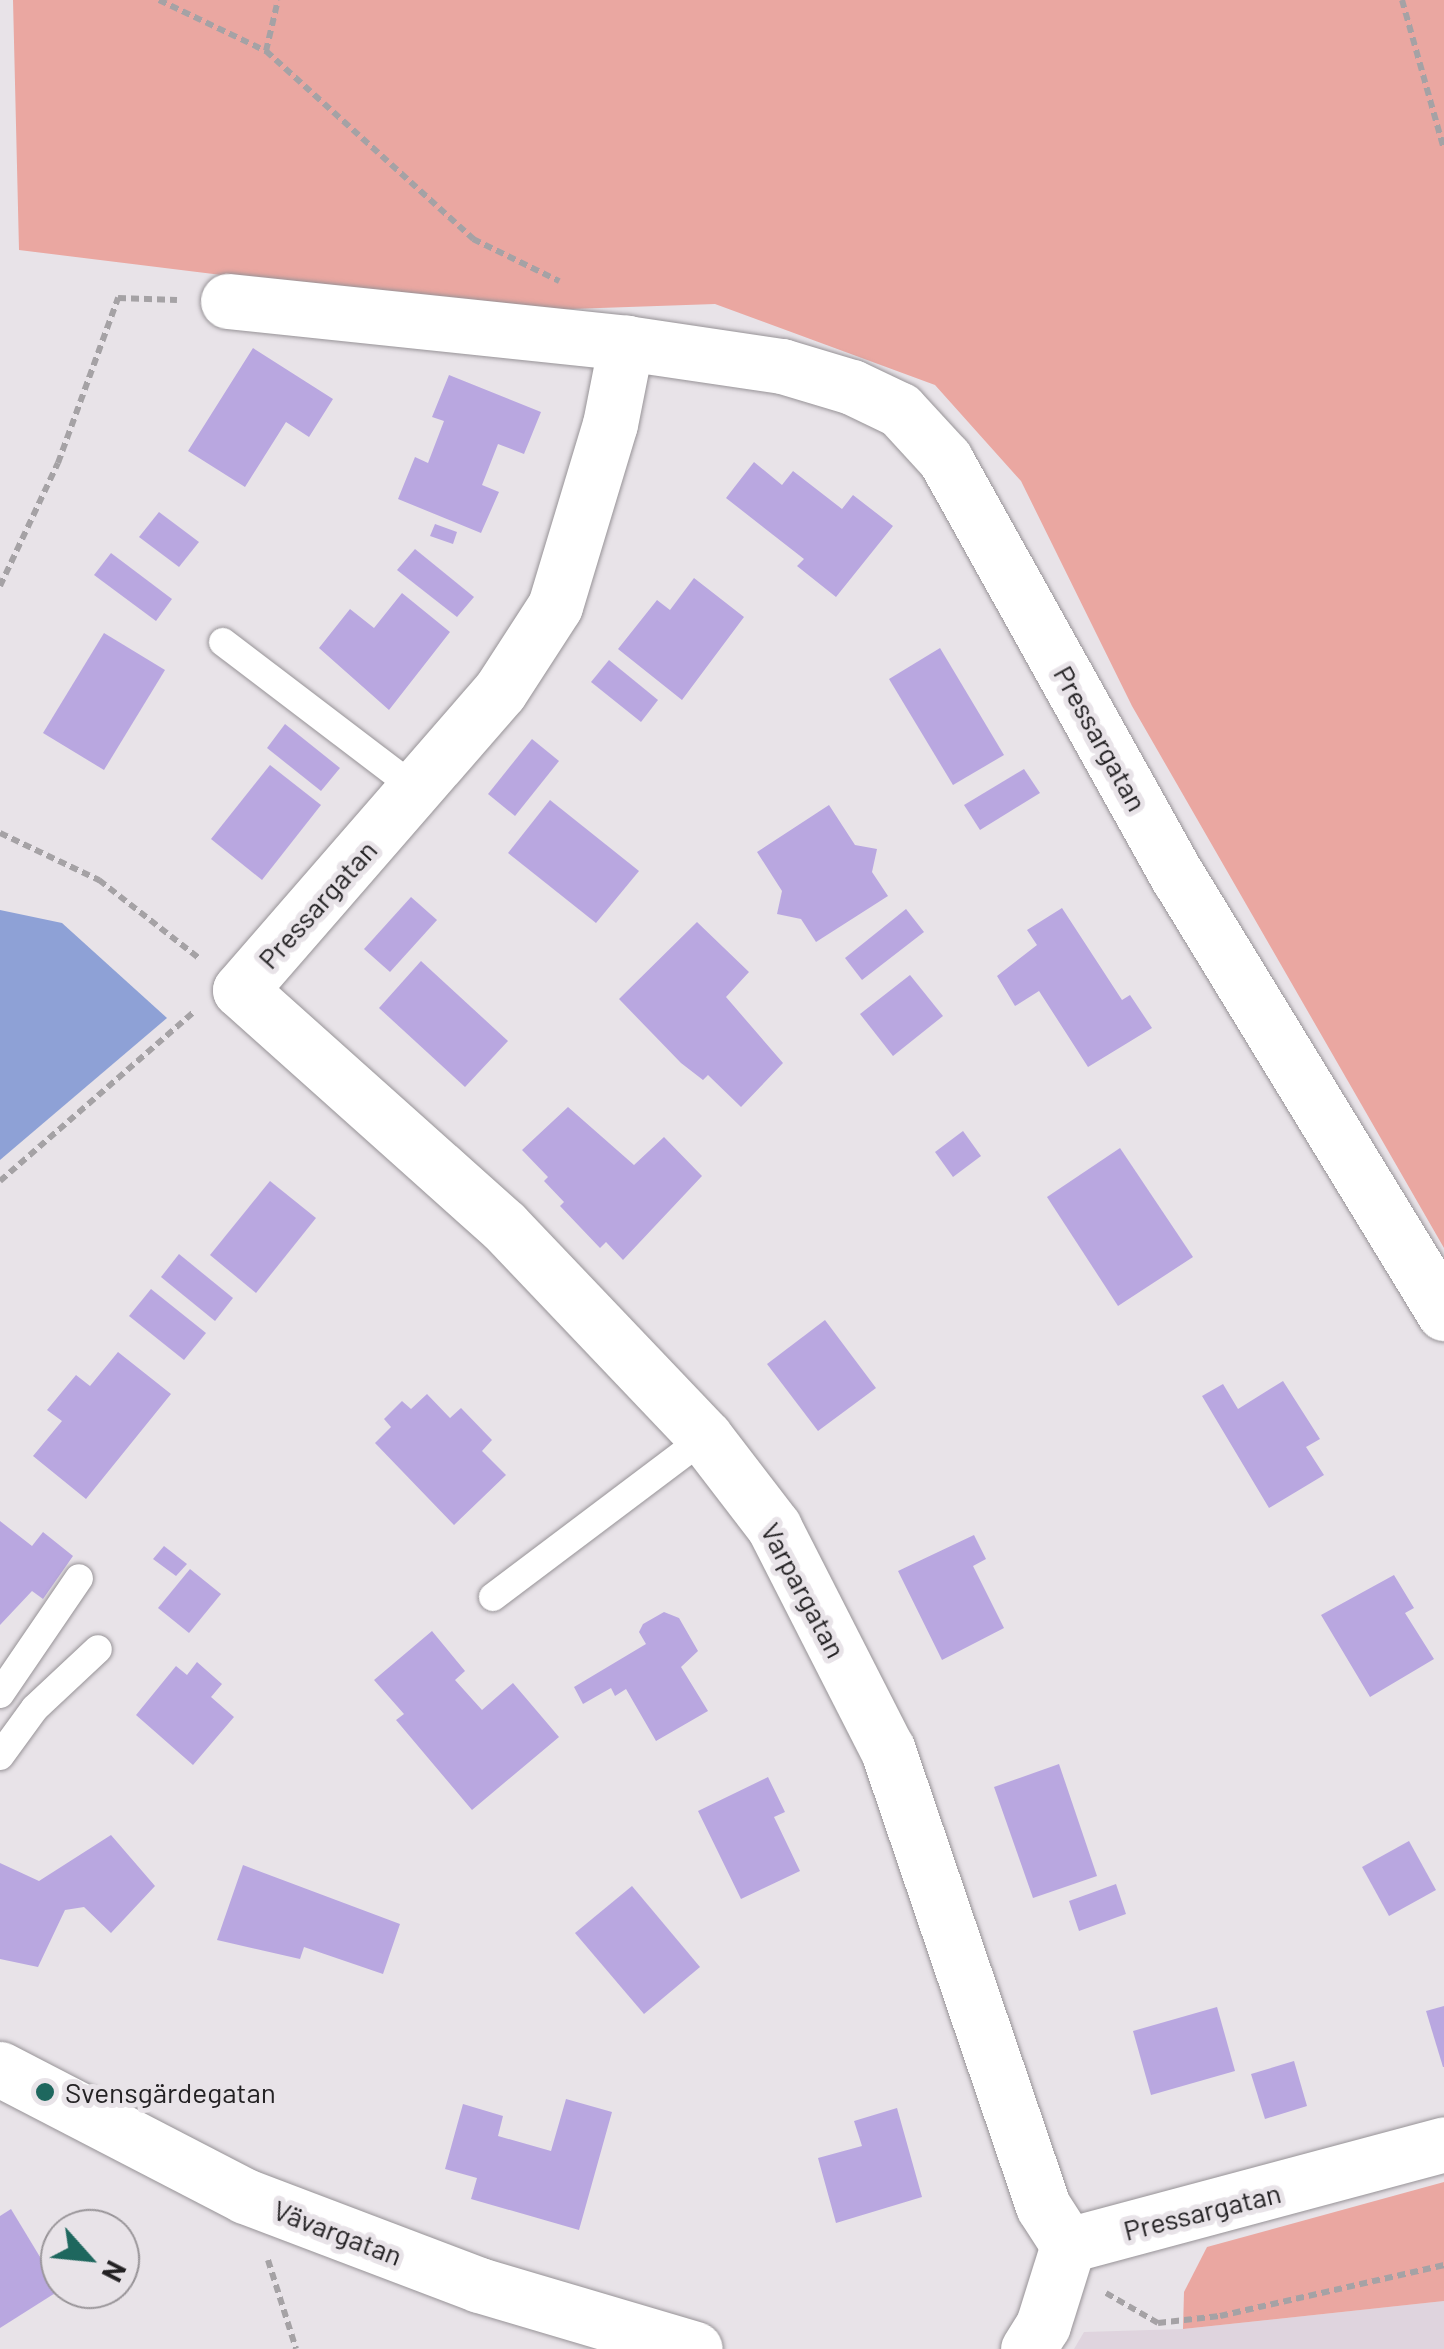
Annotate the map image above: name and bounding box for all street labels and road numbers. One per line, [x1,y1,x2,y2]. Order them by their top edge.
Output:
street label: Pressargatan [1047,660,1155,816]
street label: Pressargatan [251,833,383,975]
street label: Varpargatan [754,1517,854,1663]
street label: Pressargatan [1120,2175,1284,2247]
street label: Vävargatan [269,2192,407,2272]

